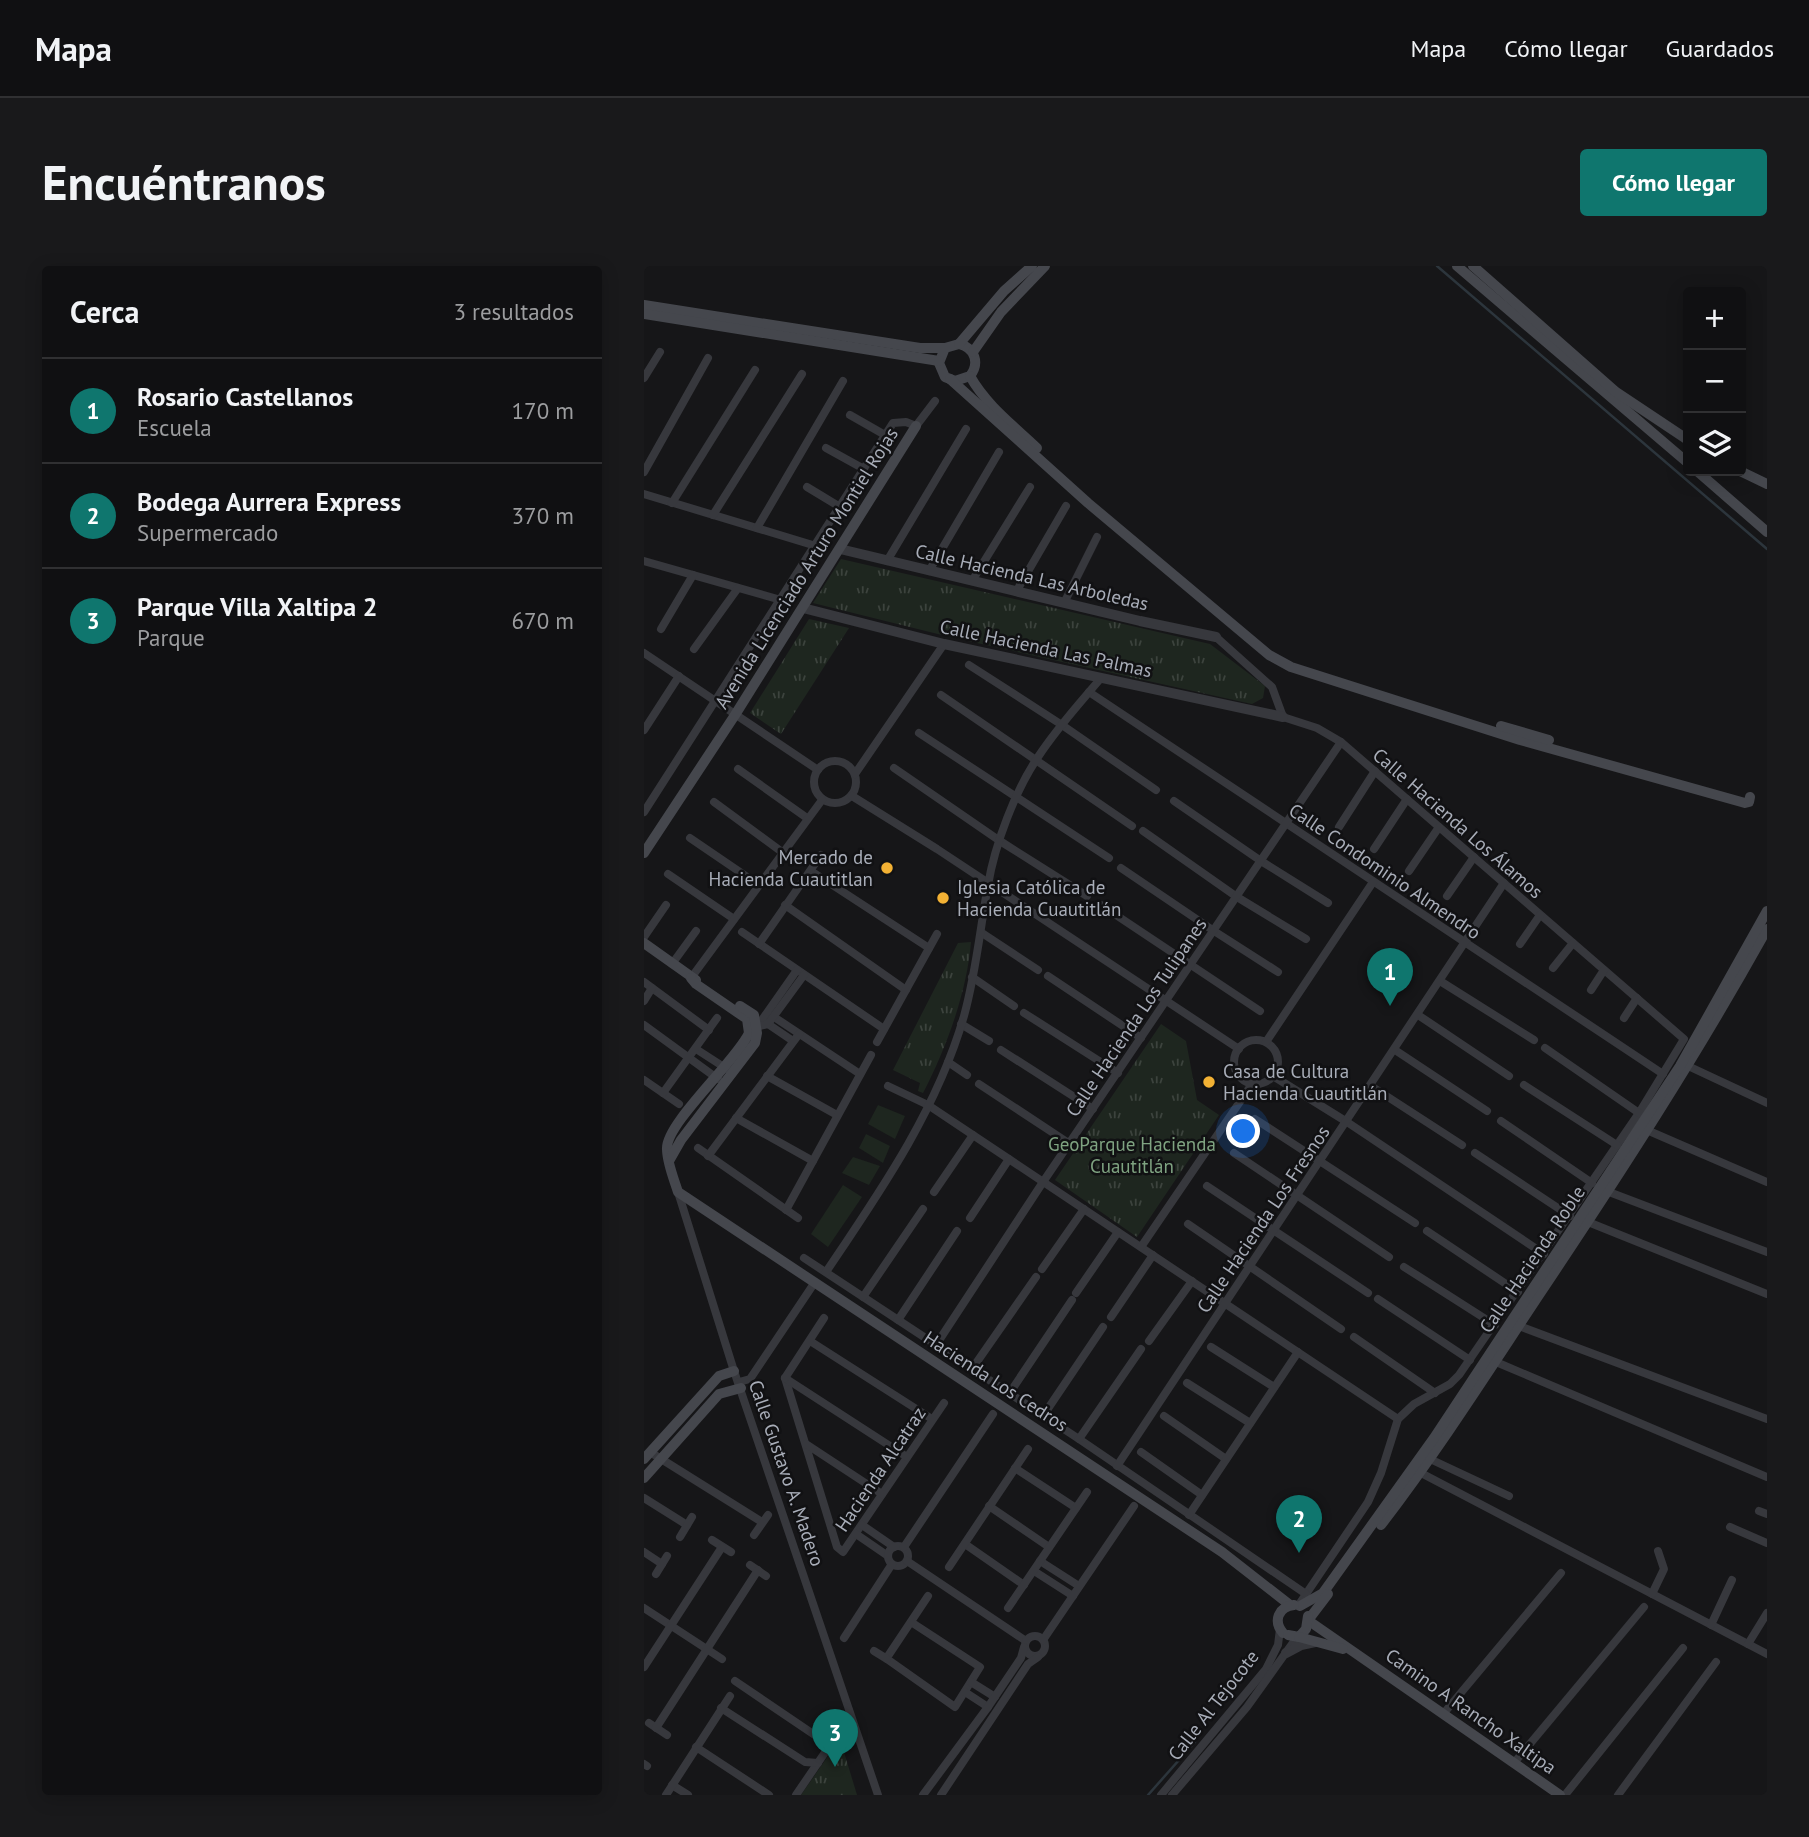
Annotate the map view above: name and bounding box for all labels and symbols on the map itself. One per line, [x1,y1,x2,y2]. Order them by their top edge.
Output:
street label: Avenida Licenciado Arturo Montiel Rojas [709,423,903,713]
street label: Calle Hacienda Las Arboledas [913,538,1151,616]
street label: Calle Hacienda Las Palmas [938,614,1154,682]
street label: Calle Hacienda Los Álamos [1368,743,1548,903]
street label: Calle Condominio Almendro [1284,798,1486,944]
place label: Mercado de Hacienda Cuautitlan [709,845,873,891]
marker: Mercado de Hacienda Cuautitlan [879,860,895,876]
place label: Iglesia Católica de Hacienda Cuautitlán [957,875,1121,921]
marker: Iglesia Católica de Hacienda Cuautitlán [935,890,951,906]
street label: Calle Hacienda Los Tulipanes [1060,913,1212,1121]
pin: 1 [1367,948,1413,1006]
place label: Casa de Cultura Hacienda Cuautitlán [1223,1059,1387,1105]
marker: Casa de Cultura Hacienda Cuautitlán [1201,1074,1217,1090]
your location [1226,1114,1260,1148]
street label: Calle Hacienda Los Fresnos [1191,1121,1335,1317]
park label: GeoParque Hacienda Cuautitlán [1048,1132,1216,1178]
street label: Calle Hacienda Roble [1474,1181,1590,1337]
street label: Hacienda Los Cedros [919,1325,1073,1437]
street label: Calle Gustavo A. Madero [744,1377,830,1569]
street label: Hacienda Alcatraz [829,1402,931,1536]
pin: 2 [1276,1495,1322,1553]
street label: Camino A Rancho Xaltipa [1381,1643,1561,1779]
street label: Calle Al Tejocote [1162,1645,1264,1765]
pin: 3 [812,1709,858,1767]

